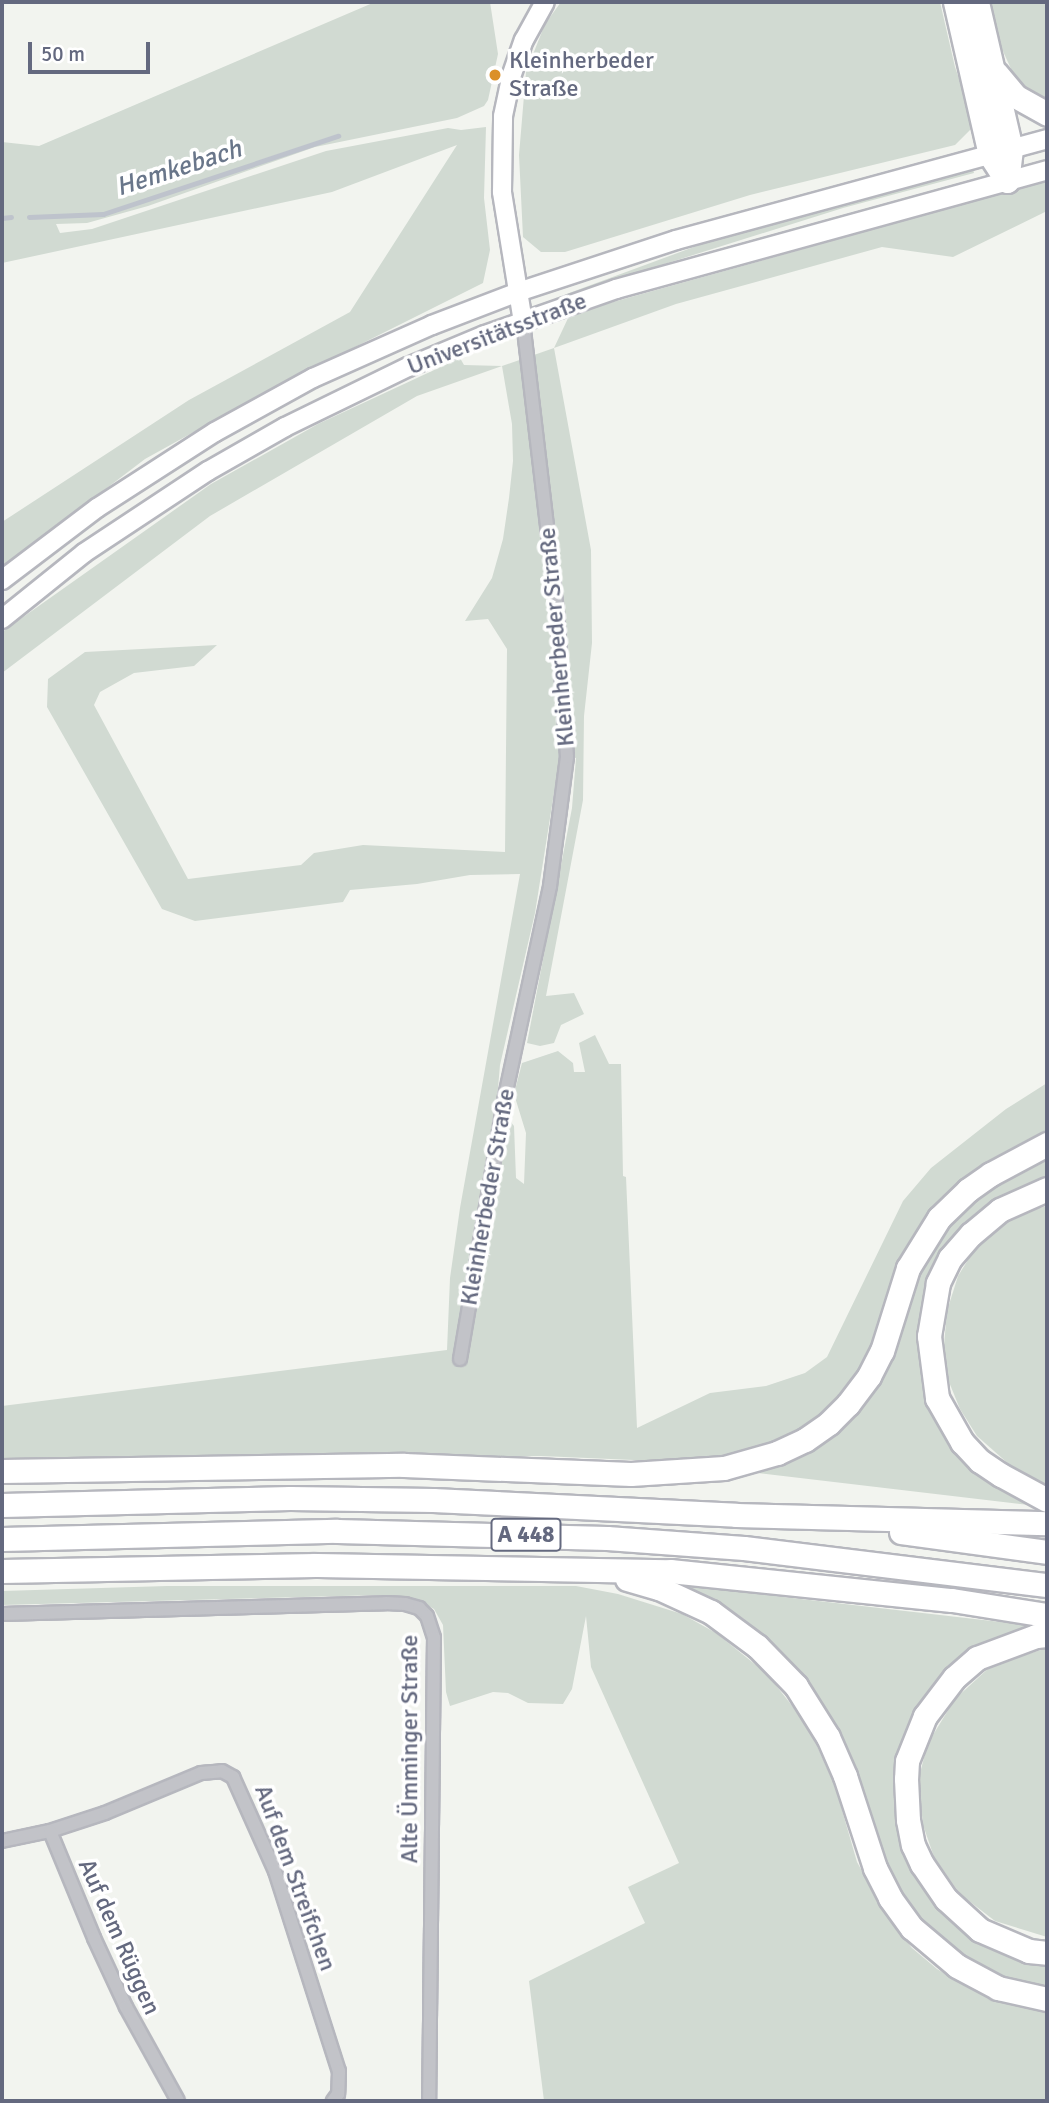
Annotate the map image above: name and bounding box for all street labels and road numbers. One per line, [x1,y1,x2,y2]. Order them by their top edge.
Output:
street label: Universitätsstraße [403,287,591,381]
street label: Kleinherbeder Straße [533,526,581,748]
street label: Kleinherbeder Straße [455,1086,521,1308]
road number: A 448 [489,1516,563,1554]
street label: Alte Ümminger Straße [396,1635,424,1863]
street label: Auf dem Streifchen [248,1781,342,1975]
street label: Auf dem Rüggen [72,1855,166,2019]

